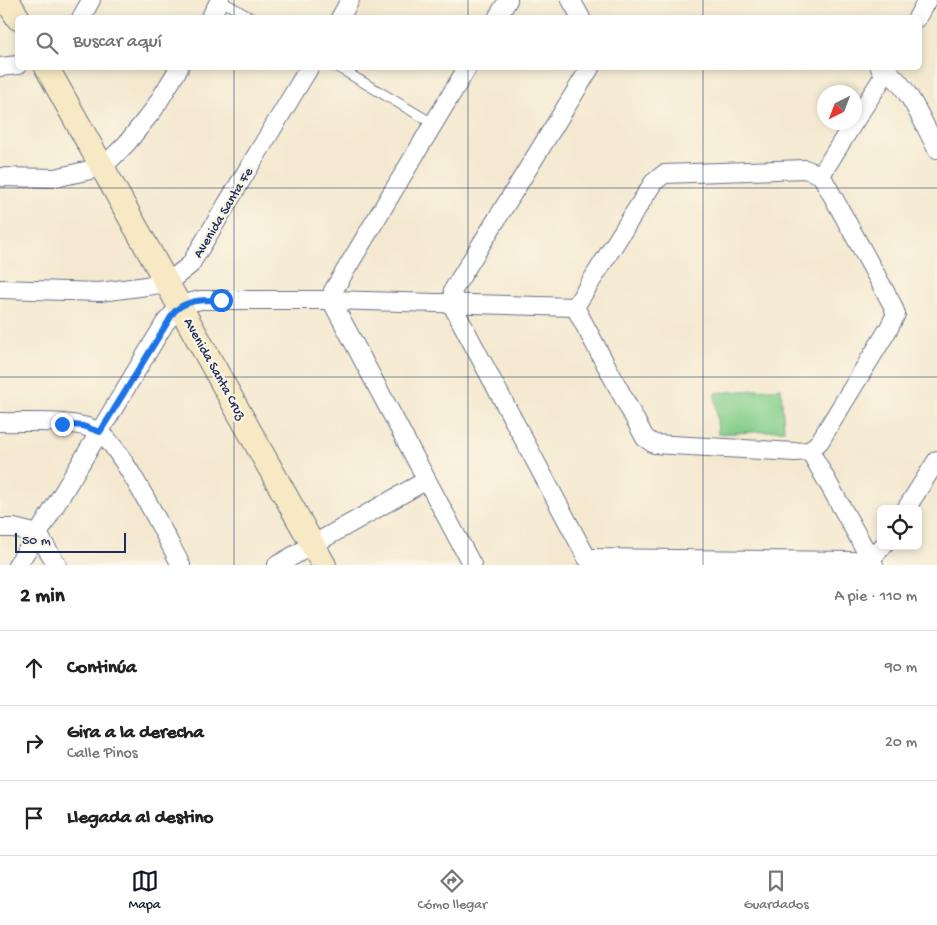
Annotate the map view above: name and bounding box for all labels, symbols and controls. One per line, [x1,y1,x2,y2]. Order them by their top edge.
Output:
search box [15,15,922,70]
icon: search [33,29,61,57]
text: Buscar aquí [73,31,162,54]
north arrow [817,85,862,130]
street label: Avenida Santa Fe [190,164,258,262]
route start [210,289,233,312]
street label: Avenida Santa Cruz [179,315,249,424]
route end [51,413,74,436]
map controls [877,505,922,550]
button: locate [877,505,922,550]
scale bar [15,530,126,553]
text: 50 m [22,533,51,550]
text: 2 min [20,585,65,610]
text: A pie · 110 m [834,588,917,607]
icon: ahead [20,654,48,682]
text: Continúa [67,657,137,680]
text: 90 m [885,659,917,678]
text: Gira a la derecha [67,722,204,745]
icon: right [20,729,48,757]
text: 20 m [885,734,917,753]
text: Calle Pinos [67,745,138,764]
icon: arrive [20,804,48,832]
text: Llegada al destino [67,807,213,830]
tab: Mapa [128,867,161,914]
tab: Cómo llegar [417,867,487,914]
tab: Guardados [744,867,809,914]

